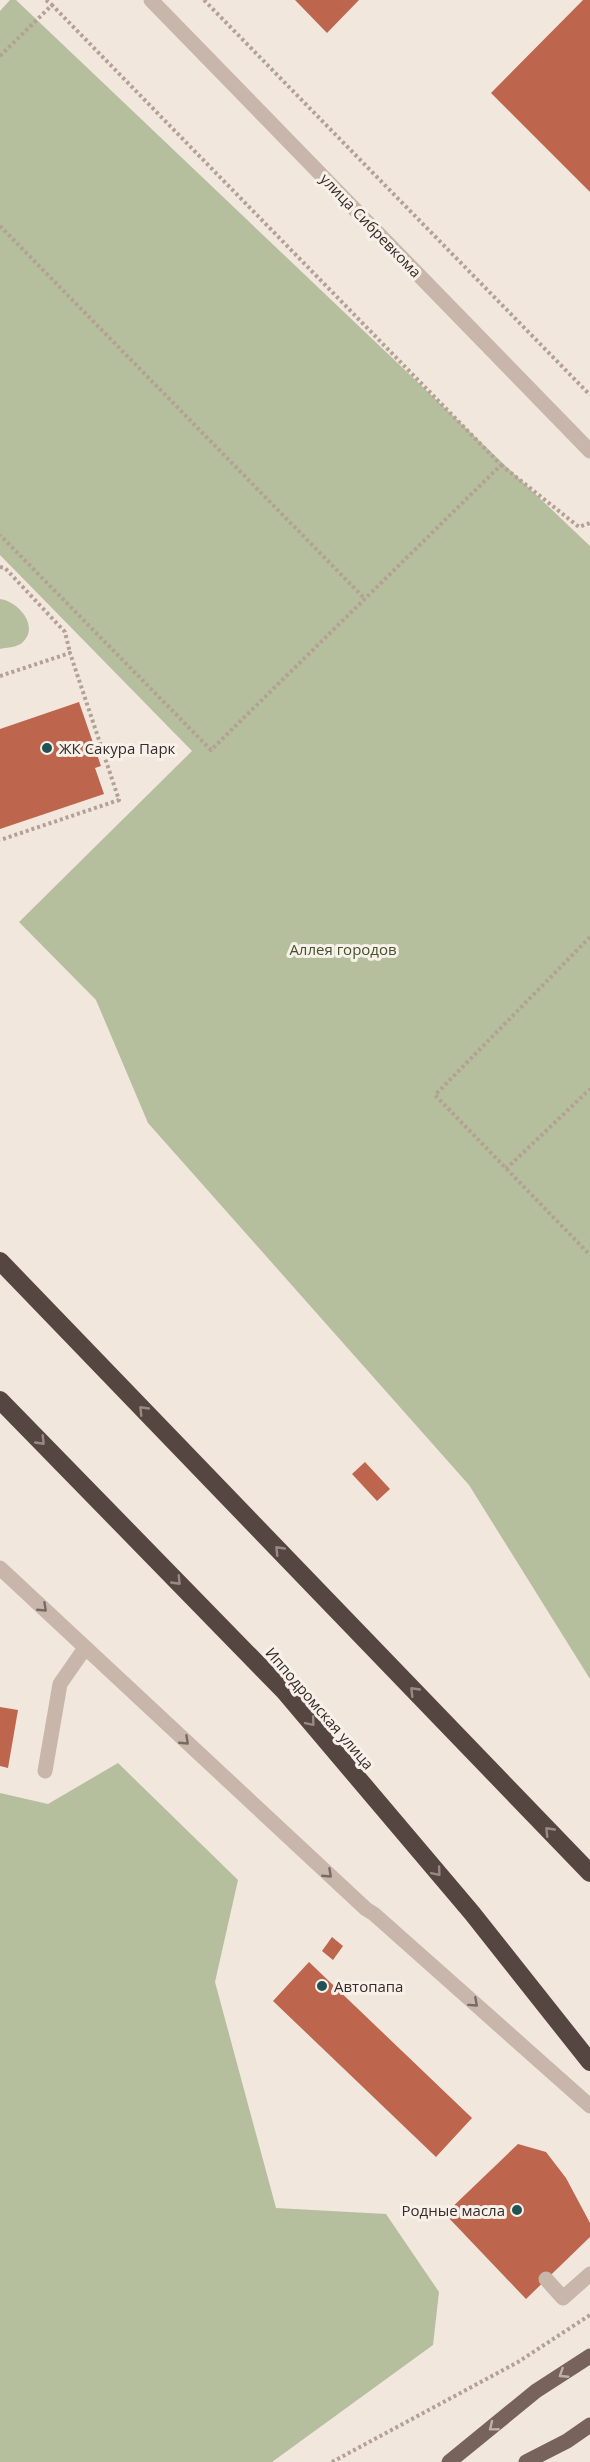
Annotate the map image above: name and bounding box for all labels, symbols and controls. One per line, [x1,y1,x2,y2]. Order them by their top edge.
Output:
street label: улица Сибревкома [316,169,426,281]
place label: ЖК Сакура Парк [59,738,176,758]
marker: ЖК Сакура Парк [40,741,54,755]
park label: Аллея городов [289,939,397,959]
one-way arrow [140,1406,151,1417]
one-way arrow [34,1435,45,1445]
one-way arrow [275,1547,286,1558]
one-way arrow [170,1574,181,1584]
one-way arrow [36,1601,46,1612]
street label: Ипподромская улица [261,1643,379,1773]
one-way arrow [410,1687,421,1697]
one-way arrow [304,1715,315,1726]
one-way arrow [179,1734,189,1745]
one-way arrow [546,1827,557,1838]
one-way arrow [430,1865,441,1876]
one-way arrow [322,1867,332,1878]
place label: Автопапа [334,1976,403,1996]
marker: Автопапа [315,1979,329,1993]
one-way arrow [467,1996,478,2007]
place label: Родные масла [402,2200,505,2220]
marker: Родные масла [510,2203,524,2217]
one-way arrow [559,2366,569,2378]
one-way arrow [489,2419,500,2430]

